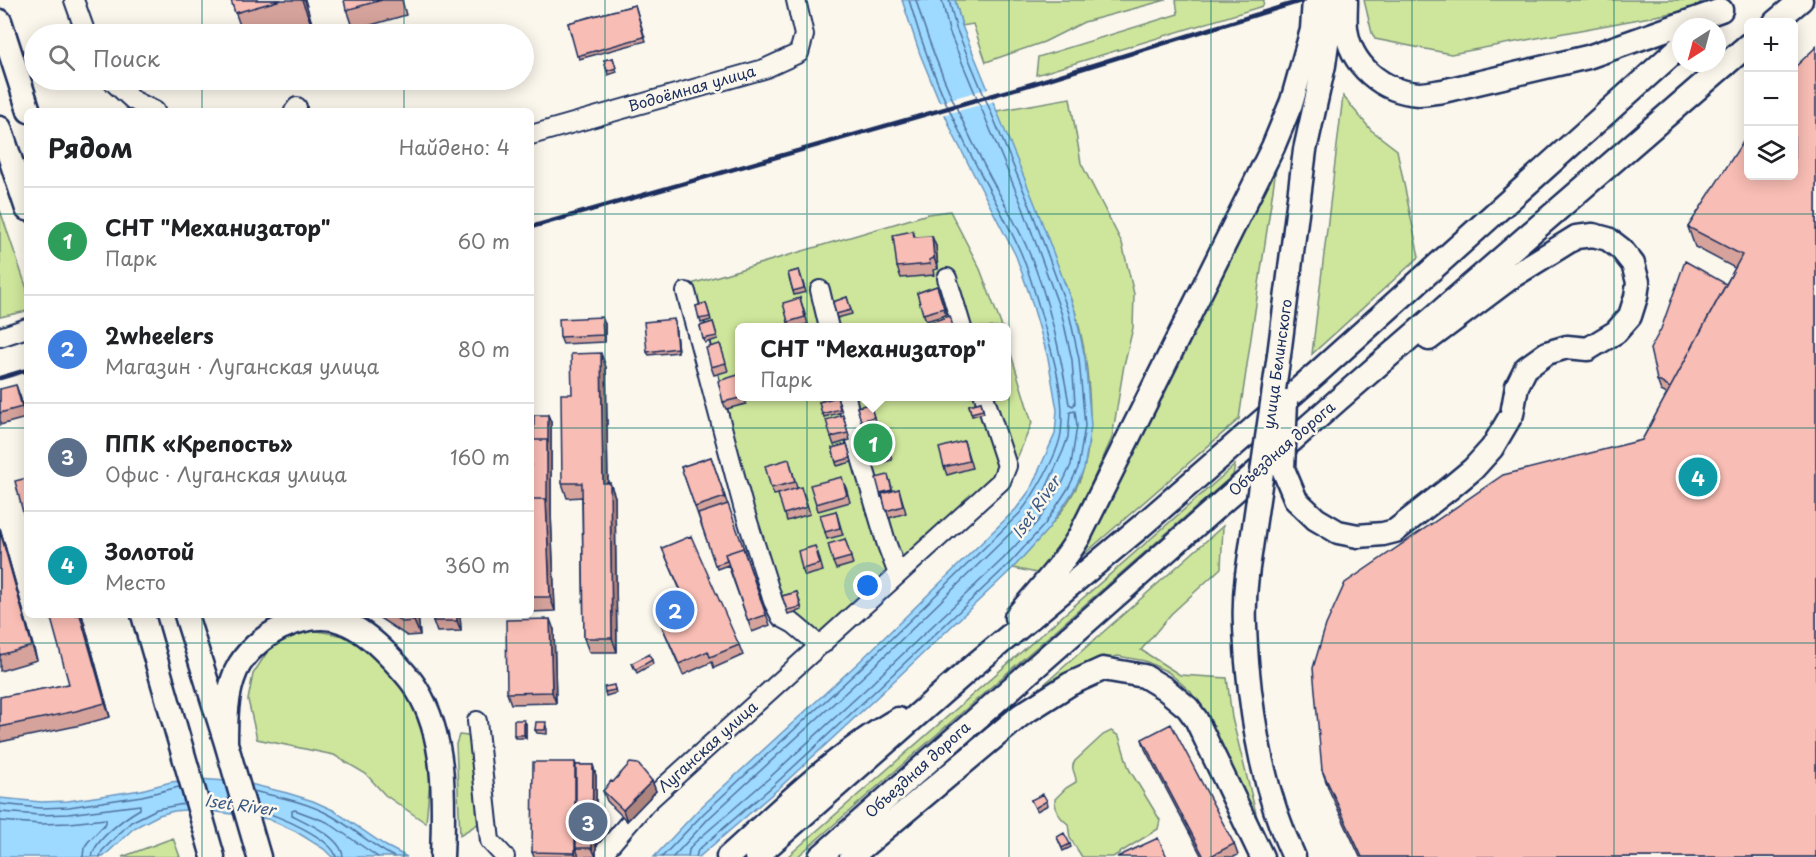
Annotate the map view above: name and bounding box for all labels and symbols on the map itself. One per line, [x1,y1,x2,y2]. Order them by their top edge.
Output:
north arrow [1672,18,1726,72]
street label: Водоёмная улица [625,58,759,117]
street label: улица Белинского [1256,297,1297,430]
street label: Объездная дорога [1223,395,1340,501]
pin: 1 [854,420,892,466]
pin: 4 [1678,454,1718,500]
water label: Iset River [1005,468,1067,542]
your location [853,571,882,600]
pin: 2 [656,588,694,632]
street label: Луганская улица [652,694,762,797]
street label: Объездная дорога [859,715,975,823]
water label: Iset River [203,787,280,821]
pin: 3 [568,800,608,844]

